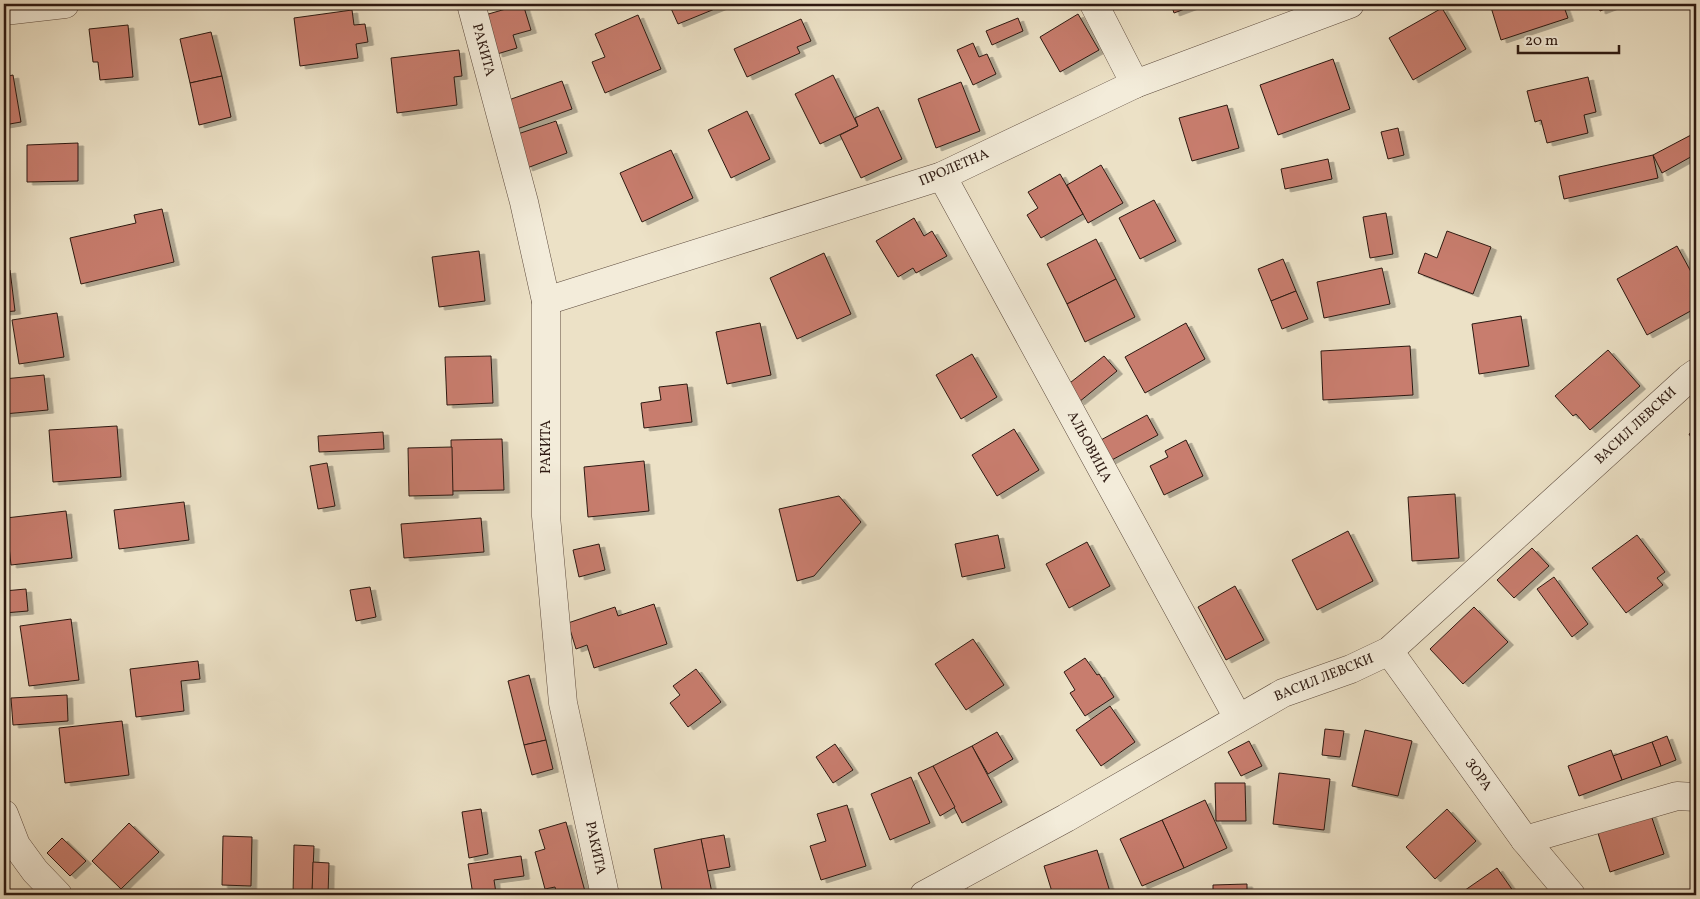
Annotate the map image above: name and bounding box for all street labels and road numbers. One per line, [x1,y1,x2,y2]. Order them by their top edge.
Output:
street label: РАКИТА [467,21,499,79]
street label: ПРОЛЕТНА [916,145,992,191]
street label: ВАСИЛ ЛЕВСКИ [1591,383,1681,469]
street label: АЛЬОВИЦА [1062,408,1116,486]
street label: РАКИТА [537,420,556,474]
street label: ВАСИЛ ЛЕВСКИ [1271,649,1377,707]
street label: ЗОРА [1460,755,1496,795]
street label: РАКИТА [580,820,610,877]

